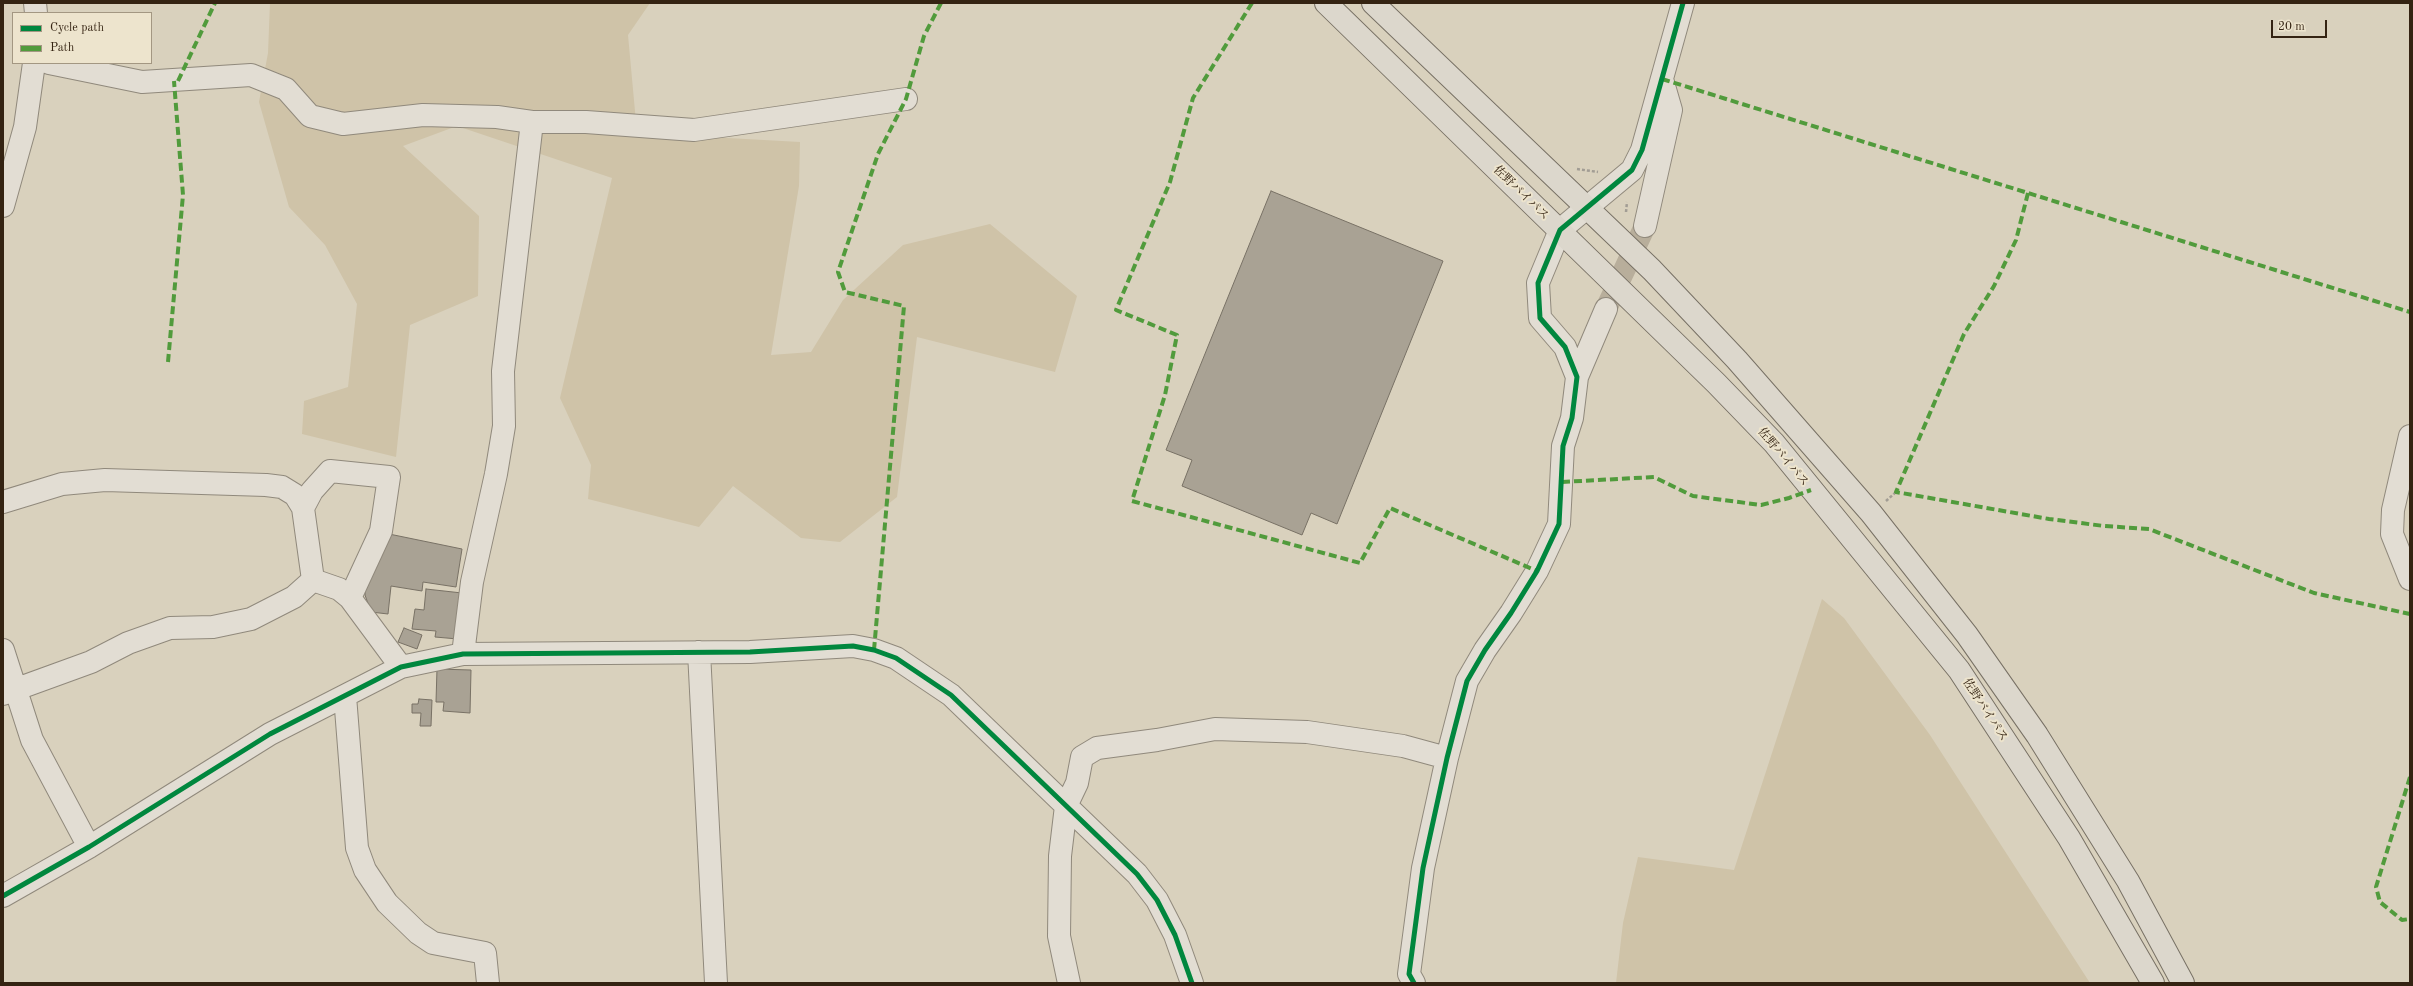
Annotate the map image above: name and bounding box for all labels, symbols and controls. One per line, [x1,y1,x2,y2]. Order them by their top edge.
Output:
legend [12,12,152,64]
scale bar [2273,12,2329,38]
text: 20 m [2278,21,2305,33]
text: Cycle path [50,22,104,34]
text: Path [50,42,74,54]
street label: 佐野バイパス [1490,163,1552,223]
street label: 佐野バイパス [1754,425,1812,489]
street label: 佐野バイパス [1959,676,2011,744]

